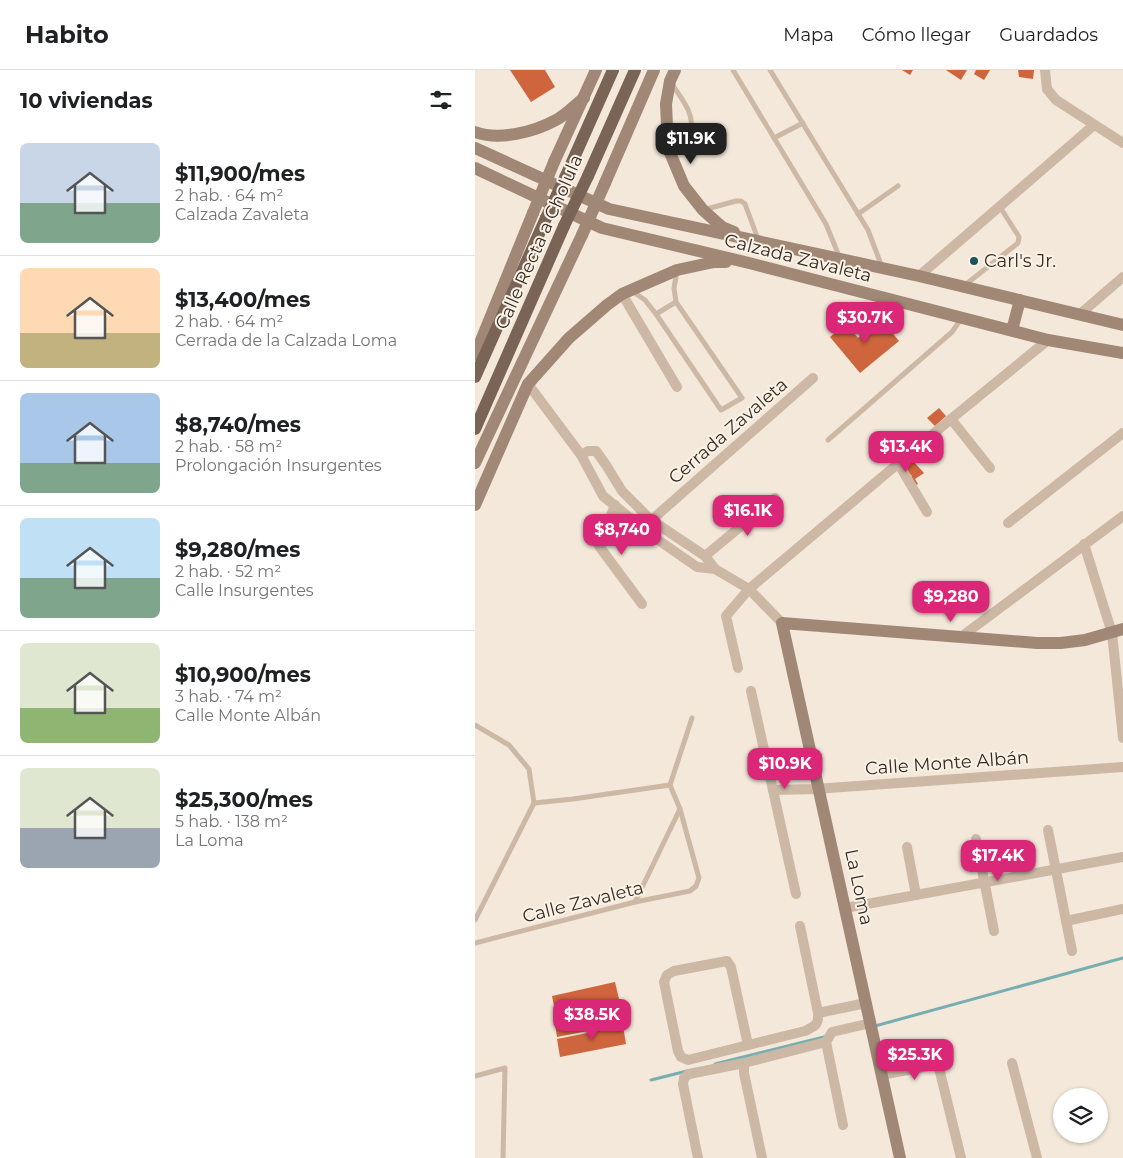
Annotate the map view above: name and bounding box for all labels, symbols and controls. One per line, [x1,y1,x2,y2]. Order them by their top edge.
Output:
text: Habito [25,20,109,49]
text: Mapa [783,24,834,46]
text: Cómo llegar [862,24,971,46]
text: Guardados [999,24,1098,46]
icon: filters [427,86,455,114]
text: 10 viviendas [20,88,153,113]
pin: $11.9K [650,122,732,165]
text: $11.9K [667,129,715,148]
street label: Calle Recta a Cholula [491,151,587,333]
text: $11,900/mes [175,161,305,186]
icon: home [60,163,120,223]
text: 2 hab. · 64 m² [175,186,283,205]
text: Calzada Zavaleta [175,205,309,224]
street label: Calzada Zavaleta [722,229,874,287]
place label: Carl's Jr. [984,250,1056,272]
marker: Carl's Jr. [968,255,980,267]
text: $13,400/mes [175,287,310,312]
icon: home [60,288,120,348]
pin: $30.7K [824,302,906,344]
text: $30.7K [837,308,893,327]
text: 2 hab. · 64 m² [175,312,283,331]
text: Cerrada de la Calzada Loma [175,331,397,350]
street label: Cerrada Zavaleta [664,373,792,489]
text: $8,740/mes [175,412,301,437]
icon: home [60,413,120,473]
pin: $13.4K [865,430,947,473]
text: 2 hab. · 58 m² [175,437,282,456]
text: $13.4K [880,437,932,456]
text: Prolongación Insurgentes [175,456,382,475]
pin: $16.1K [707,494,789,537]
text: $16.1K [724,501,772,520]
pin: $8,740 [581,514,663,556]
text: $8,740 [594,520,650,539]
text: $9,280/mes [175,537,301,562]
icon: home [60,538,120,598]
text: 2 hab. · 52 m² [175,562,281,581]
pin: $9,280 [910,580,992,623]
text: Calle Insurgentes [175,581,314,600]
text: $9,280 [923,587,979,606]
text: $10,900/mes [175,662,311,687]
icon: home [60,663,120,723]
text: 3 hab. · 74 m² [175,687,282,706]
text: Calle Monte Albán [175,706,321,725]
street label: Calle Monte Albán [864,746,1030,780]
pin: $10.9K [744,748,826,790]
text: $10.9K [758,754,812,773]
text: $25,300/mes [175,787,313,812]
icon: home [60,788,120,848]
text: 5 hab. · 138 m² [175,812,288,831]
text: La Loma [175,831,244,850]
pin: $17.4K [957,840,1039,882]
text: $17.4K [972,846,1024,865]
street label: La Loma [840,847,878,927]
street label: Calle Zavaleta [520,876,646,928]
pin: $38.5K [551,998,633,1041]
text: $38.5K [564,1005,620,1024]
pin: $25.3K [874,1038,956,1081]
text: $25.3K [888,1045,942,1064]
map controls [1053,1088,1108,1143]
button: layers [1053,1088,1108,1143]

